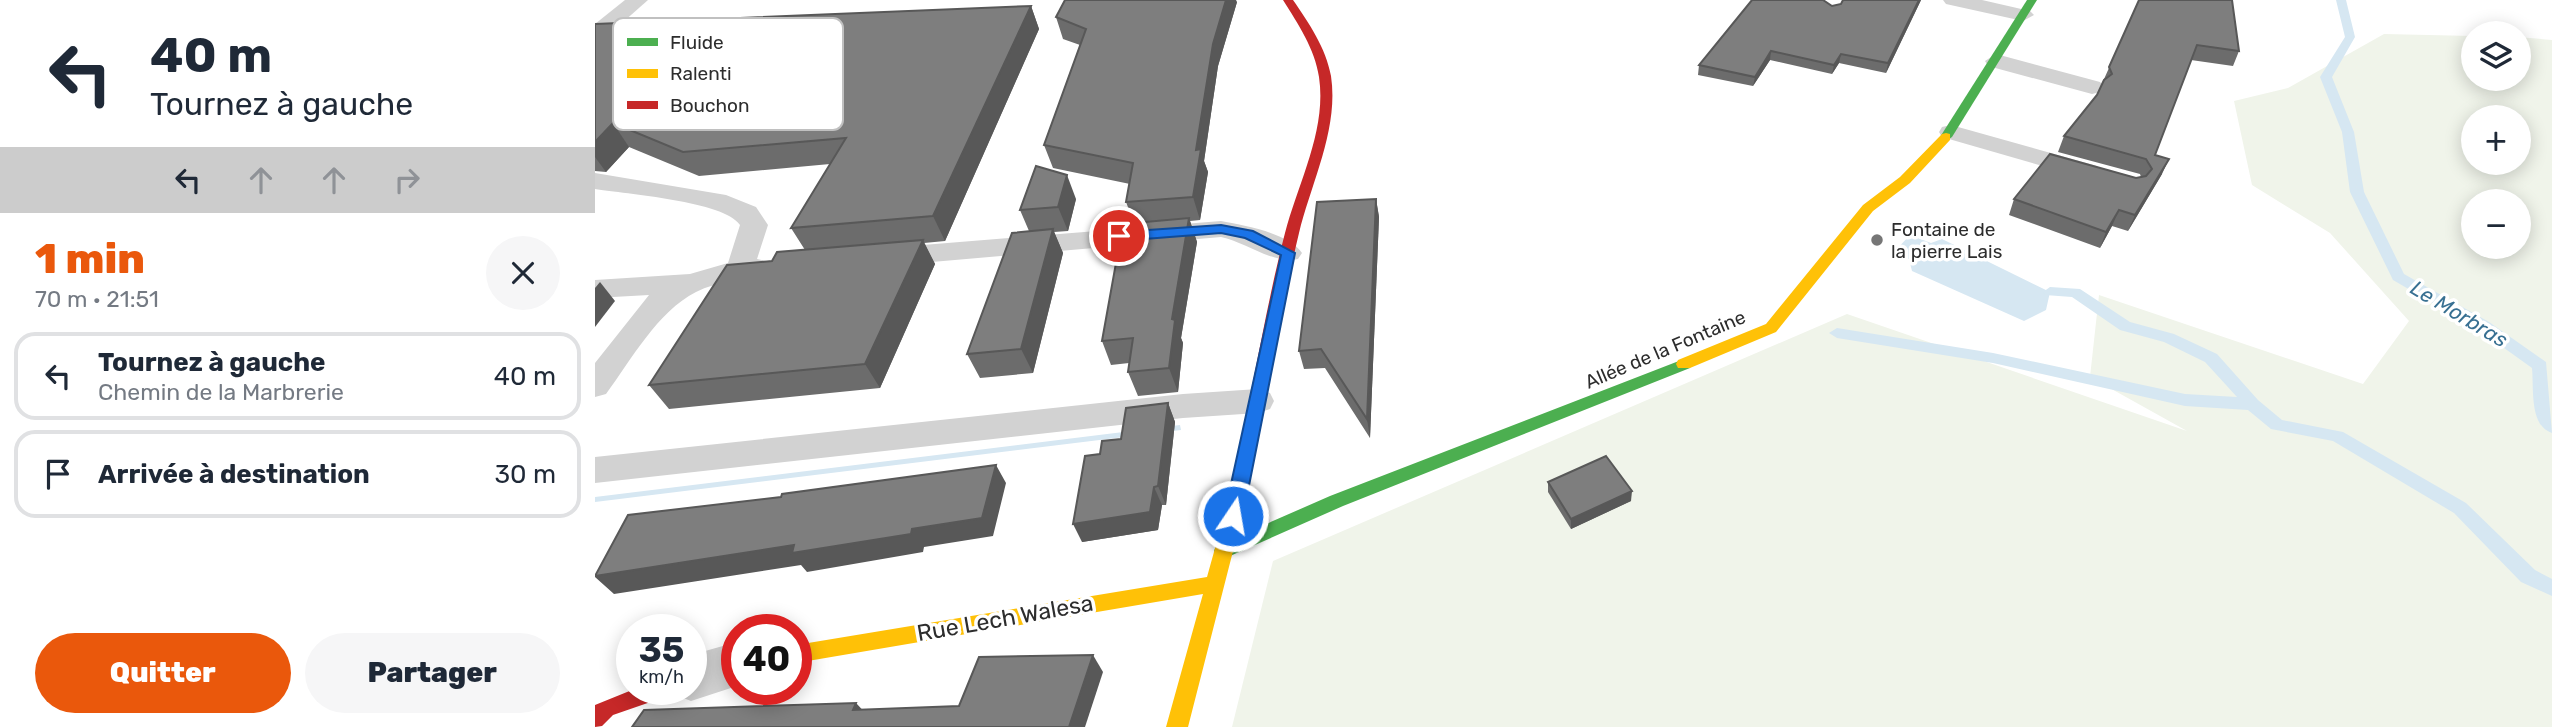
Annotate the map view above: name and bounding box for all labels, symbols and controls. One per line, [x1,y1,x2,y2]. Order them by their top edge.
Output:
legend [613,18,843,130]
map controls [2461,21,2531,259]
button: layers [2461,21,2531,91]
text: 40 m [150,26,272,84]
icon: left [35,28,126,119]
text: Fluide [670,31,724,54]
text: Ralenti [670,62,732,85]
text: Tournez à gauche [150,85,413,123]
text: Bouchon [670,94,750,117]
button: + [2461,105,2531,175]
icon: left [169,161,207,199]
icon: ahead [242,161,280,199]
icon: ahead [315,161,353,199]
icon: right [388,161,426,199]
button: − [2461,189,2531,259]
pin [1089,206,1149,266]
icon: arrive [1100,217,1138,255]
place label: Fontaine de la pierre Lais [1891,218,2002,263]
marker: Fontaine de la pierre Lais [1869,232,1885,248]
text: 1 min [35,234,145,284]
button: close [486,236,560,310]
water label: Le Morbras [2406,275,2513,352]
text: 70 m · 21:51 [35,285,159,313]
street label: Allée de la Fontaine [1581,305,1749,394]
text: Tournez à gauche [98,347,326,378]
icon: left [39,357,77,395]
text: 40 m [494,361,556,392]
text: Chemin de la Marbrerie [98,378,344,406]
icon: arrive [39,455,77,493]
text: Arrivée à destination [98,459,370,490]
text: 30 m [494,459,556,490]
position arrow [1196,479,1270,553]
street label: Rue Lech Walesa [915,589,1095,647]
speed limit sign: 40 [721,614,812,705]
text: 35 [639,629,684,671]
button: Quitter [35,633,291,713]
button: Partager [305,633,560,713]
text: km/h [639,666,684,688]

